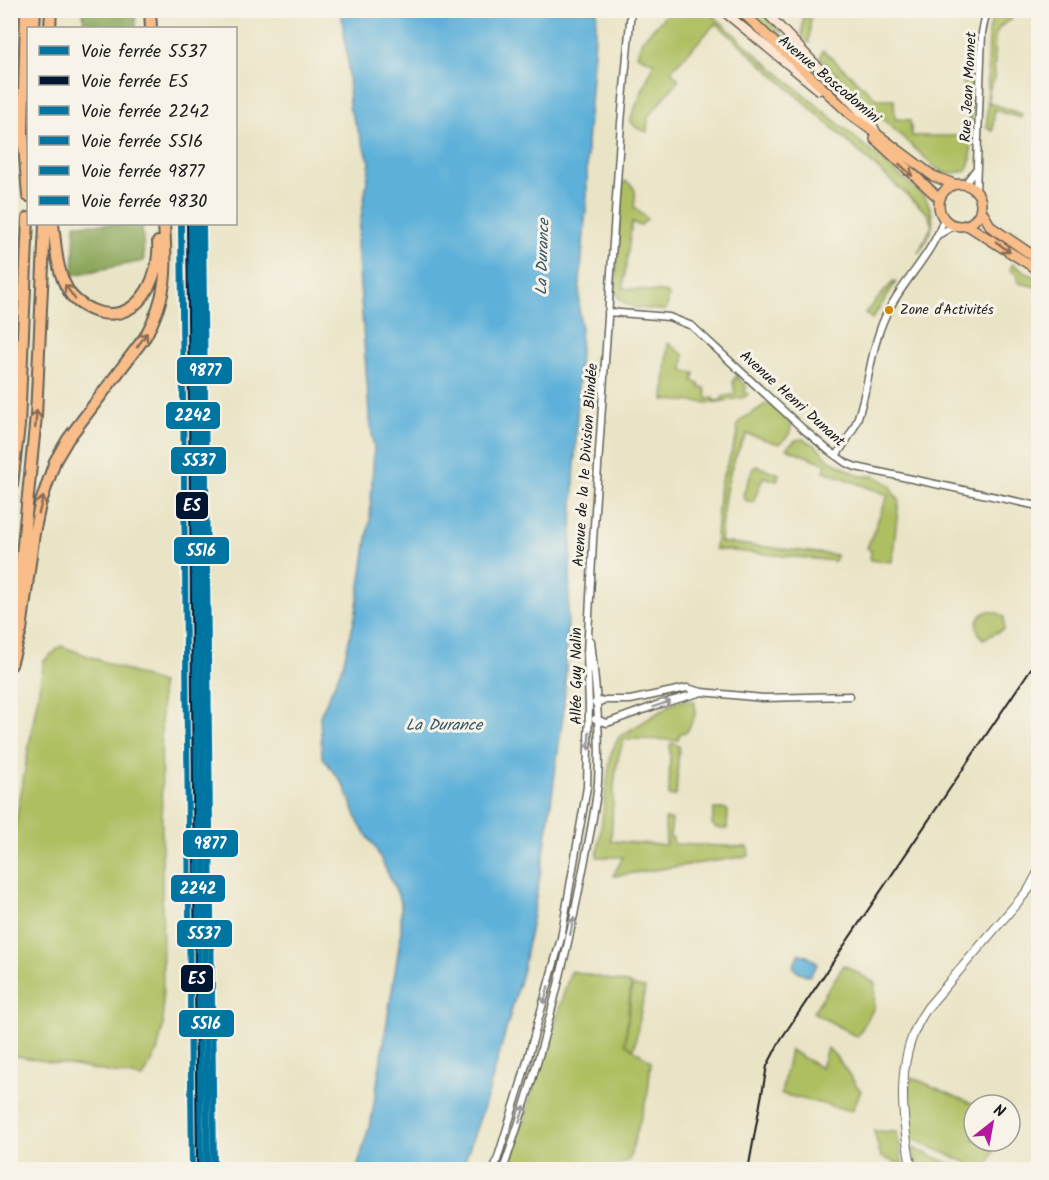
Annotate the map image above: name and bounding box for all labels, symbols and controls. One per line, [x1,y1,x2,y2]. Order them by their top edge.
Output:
legend [27,27,237,225]
street label: Avenue Boscodomini [772,30,887,131]
street label: Rue Jean Monnet [954,31,984,143]
text: Voie ferrée 5537 [81,38,207,67]
text: Voie ferrée ES [81,68,189,97]
text: Voie ferrée 2242 [81,98,210,127]
text: Voie ferrée 5516 [81,128,203,157]
text: Voie ferrée 9877 [81,158,205,187]
one-way arrow [899,162,914,177]
text: Voie ferrée 9830 [81,188,207,217]
water label: La Durance [529,217,557,296]
one-way arrow [994,241,1010,254]
one-way arrow [64,284,76,300]
place label: Zone d'Activités [900,299,994,321]
marker: Zone d'Activités [883,304,895,316]
one-way arrow [136,332,148,349]
street label: Avenue Henri Dunant [734,345,850,453]
line badge: 9877 [176,356,233,385]
text: 9877 [189,359,222,384]
street label: Avenue de la 1e Division Blindée [567,362,605,568]
line badge: 2242 [165,401,221,430]
text: 2242 [175,404,211,429]
one-way arrow [30,409,41,429]
line badge: 5537 [170,446,227,475]
text: 5537 [182,449,216,474]
line badge: ES [175,491,209,520]
text: ES [183,494,201,519]
one-way arrow [35,496,47,515]
line badge: 5516 [173,536,230,565]
text: 5516 [185,539,216,564]
street label: Allée Guy Nalin [565,627,589,725]
one-way arrow [652,697,671,708]
water label: La Durance [406,713,484,738]
one-way arrow [583,731,594,751]
line badge: 9877 [182,829,239,858]
text: 9877 [194,832,227,857]
line badge: 2242 [170,874,226,903]
text: 2242 [180,877,216,902]
one-way arrow [567,917,578,936]
line badge: 5537 [176,919,233,948]
text: 5537 [187,922,221,947]
line badge: ES [180,964,214,993]
text: ES [188,967,206,992]
one-way arrow [539,985,551,1004]
line badge: 5516 [178,1009,235,1038]
text: 5516 [190,1012,221,1037]
north arrow [962,1093,1022,1153]
text: N [988,1098,1010,1125]
one-way arrow [517,1105,528,1124]

